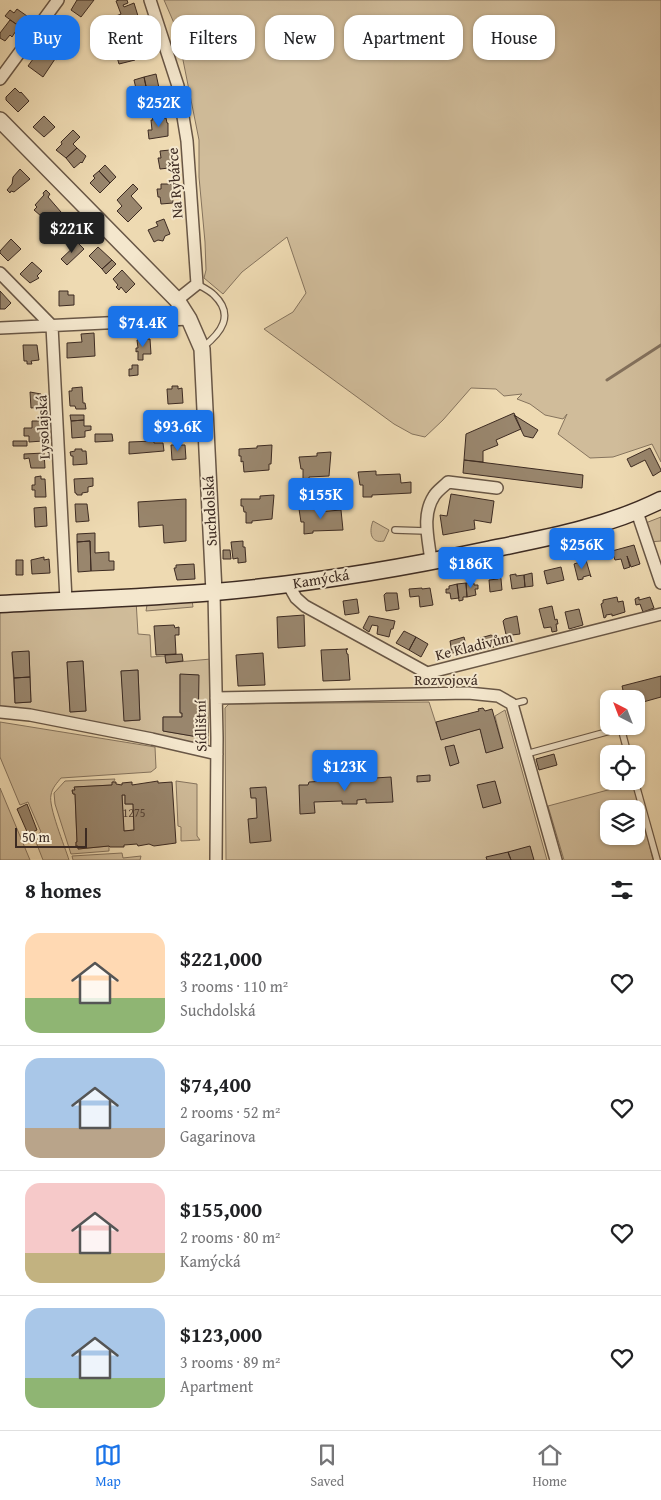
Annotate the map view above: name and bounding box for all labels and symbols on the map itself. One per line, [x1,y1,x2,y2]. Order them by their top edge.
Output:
pin: $252K [124,86,194,128]
street label: Na Rybářce [162,147,187,219]
pin: $221K [37,212,107,254]
pin: $74.4K [102,306,184,348]
street label: Lysolajská [30,394,55,460]
pin: $93.6K [137,410,219,452]
street label: Suchdolská [197,475,222,547]
pin: $155K [286,478,356,520]
pin: $256K [547,528,617,570]
pin: $186K [436,546,506,589]
street label: Kamýcká [291,564,351,593]
street label: Ke Kladivům [433,626,516,665]
street label: Rozvojová [414,669,478,690]
north arrow [600,690,645,735]
street label: Sídlištní [190,699,211,752]
pin: $123K [310,750,380,792]
house number: 1275 [122,804,146,821]
scale bar [15,825,88,848]

